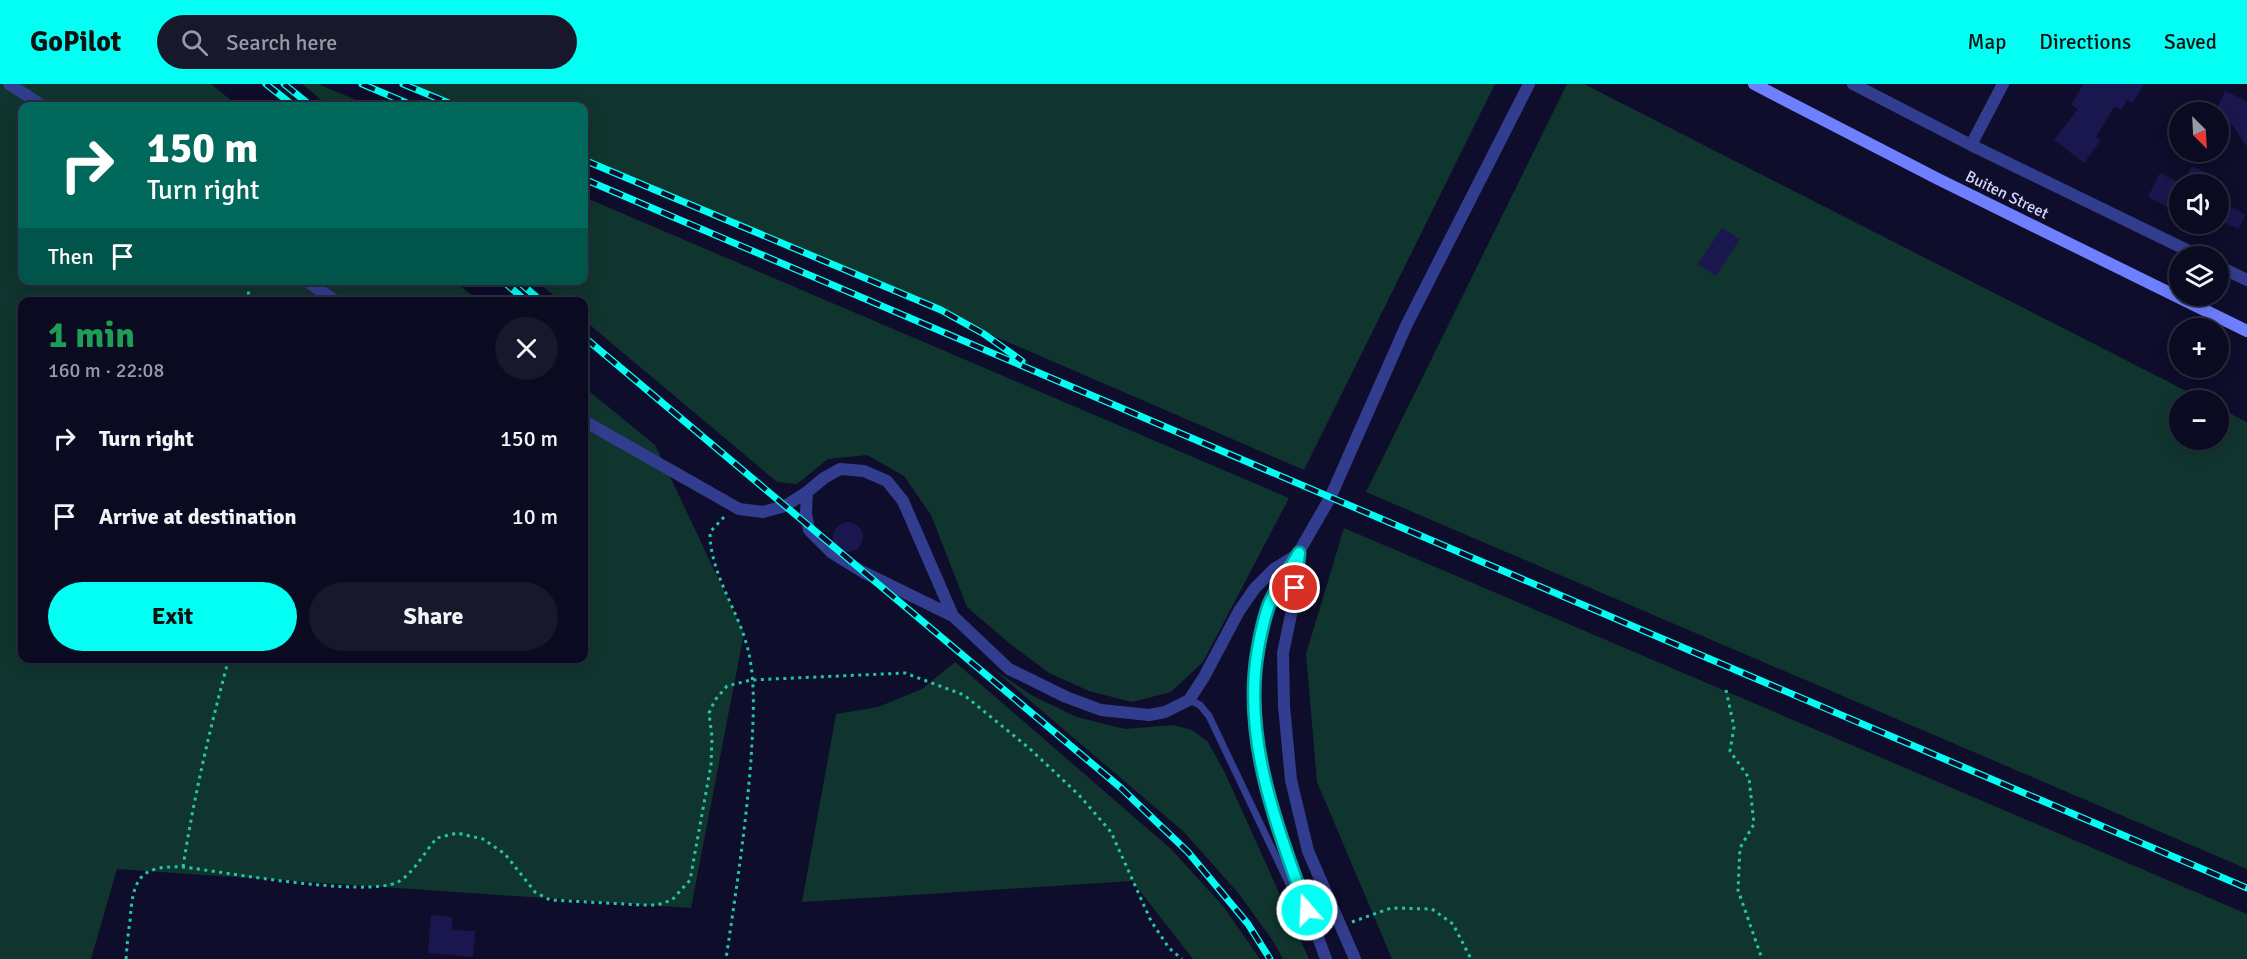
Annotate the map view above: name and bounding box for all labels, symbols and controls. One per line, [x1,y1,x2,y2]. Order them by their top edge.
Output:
search box [157,15,577,69]
text: GoPilot [30,25,121,59]
icon: search [178,26,211,59]
text: Search here [226,29,337,56]
text: Map [1968,29,2006,55]
text: Directions [2039,29,2131,55]
text: Saved [2164,29,2217,55]
north arrow [2169,102,2229,162]
map controls [2169,102,2229,450]
text: 150 m [147,123,258,174]
icon: right [48,126,126,204]
street label: Buiten Street [1962,166,2052,224]
text: Turn right [147,174,260,207]
button: sound [2169,174,2229,234]
icon: arrive [106,240,139,273]
text: Then [48,243,94,270]
button: layers [2169,246,2229,306]
text: 1 min [48,313,135,358]
button: close [495,317,558,380]
button: + [2169,318,2229,378]
text: 160 m · 22:08 [48,358,164,383]
button: − [2169,390,2229,450]
icon: right [48,422,81,455]
text: Turn right [99,425,194,452]
text: 150 m [500,425,558,452]
icon: arrive [48,500,81,533]
text: Arrive at destination [99,503,296,530]
text: 10 m [512,503,558,530]
pin [1269,562,1320,613]
icon: arrive [1278,571,1311,604]
button: Exit [48,582,297,651]
button: Share [309,582,558,651]
position arrow [1275,878,1339,942]

